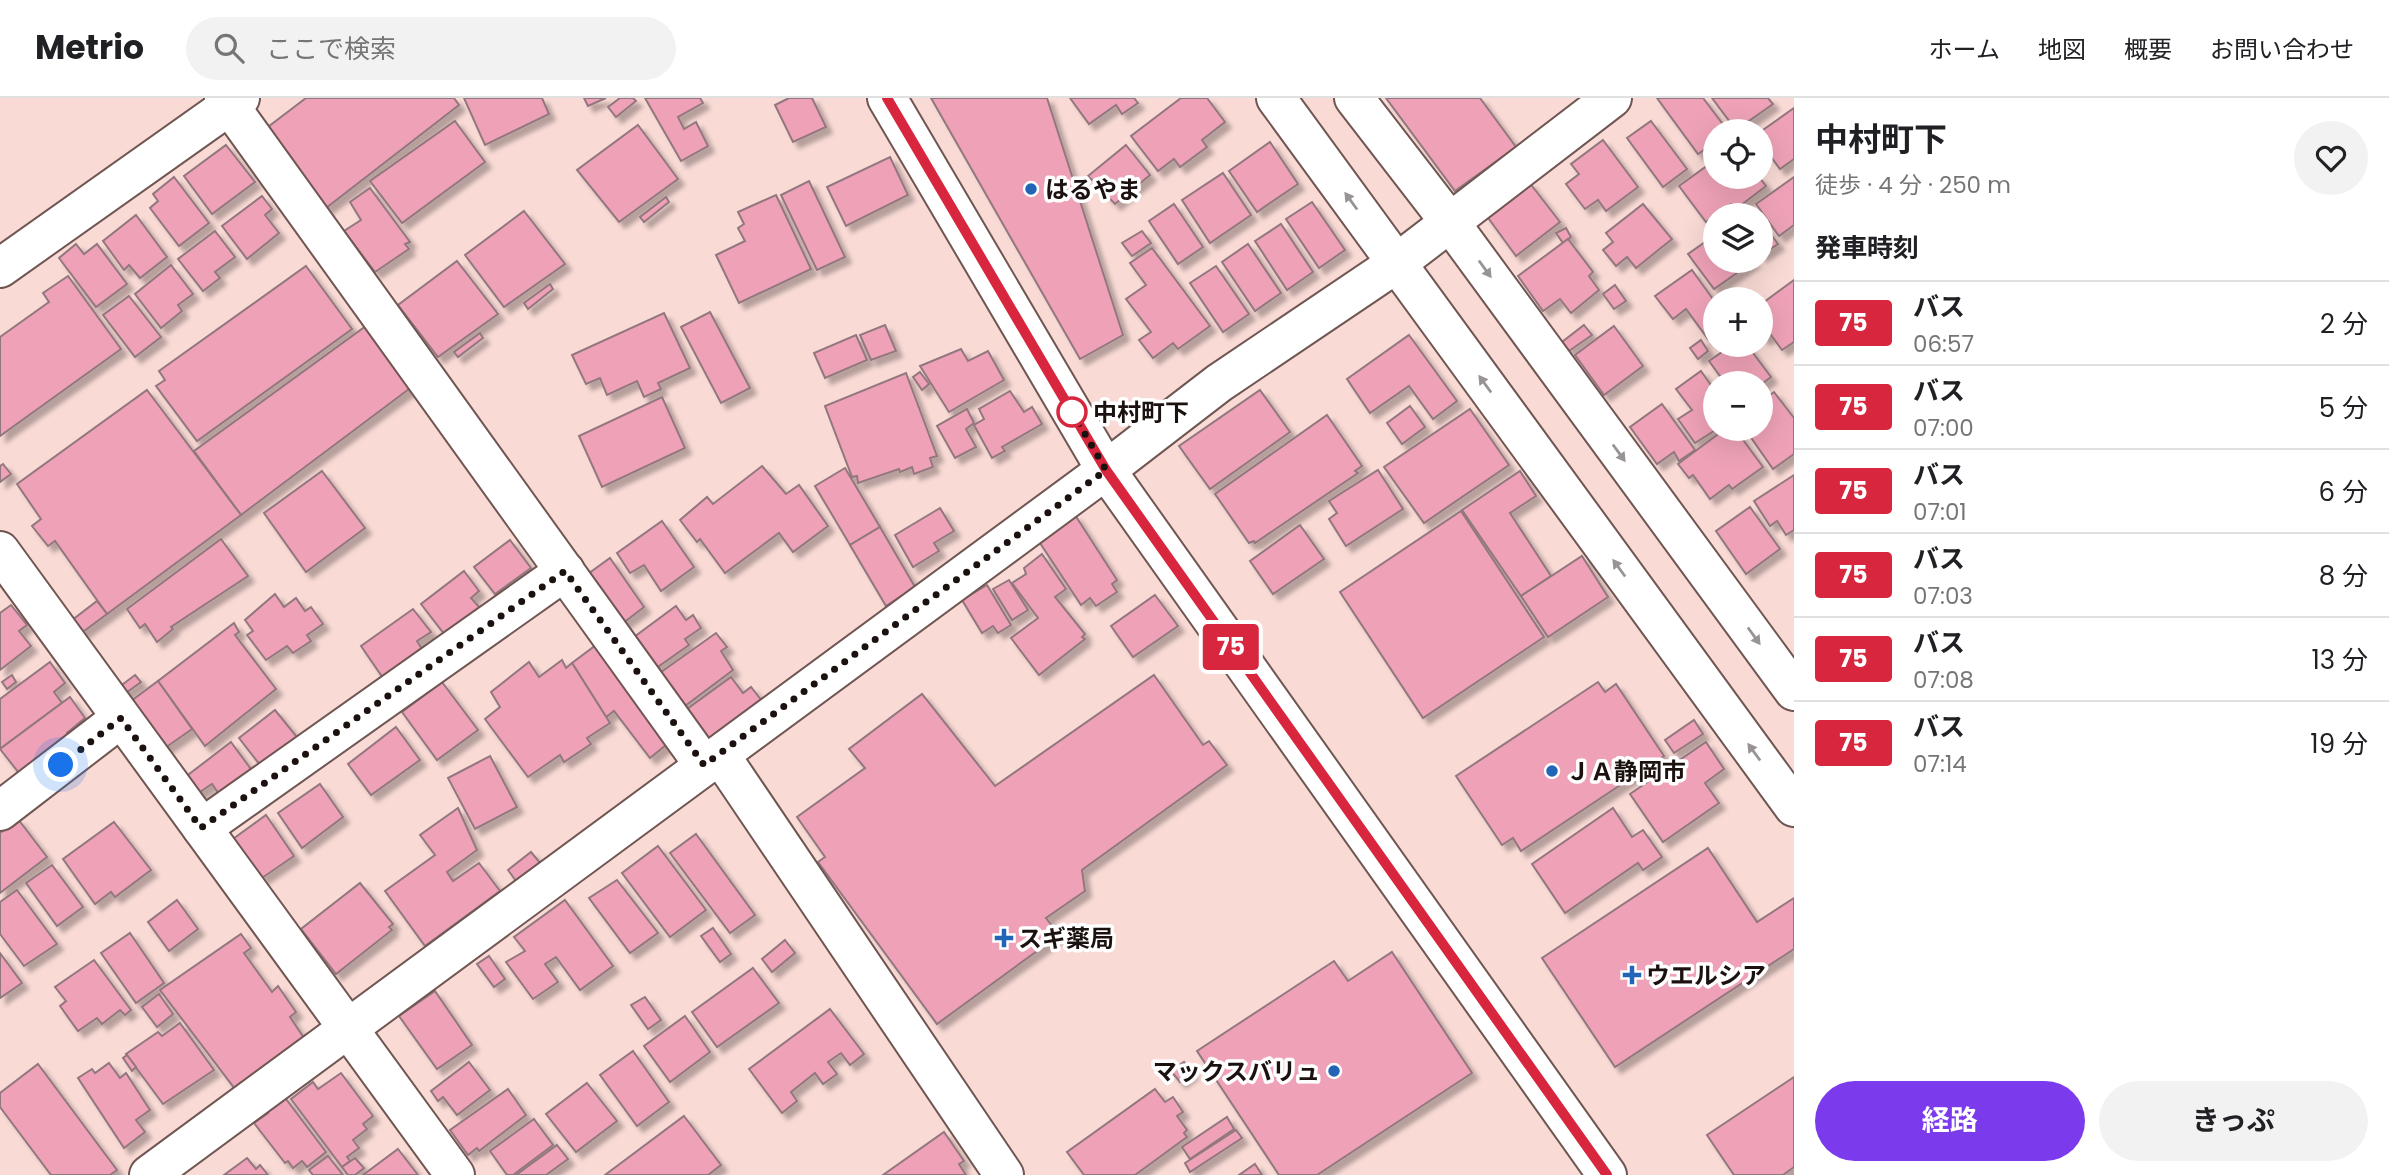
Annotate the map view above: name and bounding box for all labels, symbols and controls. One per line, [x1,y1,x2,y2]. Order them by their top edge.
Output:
search box [186,17,676,80]
text: Metrio [35,24,144,71]
icon: search [210,29,248,67]
text: ここで検索 [266,31,396,67]
text: ホーム [1929,33,2000,66]
text: 地図 [2038,33,2086,66]
text: 概要 [2124,33,2172,66]
text: お問い合わせ [2210,33,2354,66]
text: 中村町下 [1815,116,1947,163]
map controls [1703,119,1773,441]
button: locate [1703,119,1773,189]
button: heart [2294,121,2368,195]
text: 徒歩 · 4 分 · 250 m [1815,169,2011,201]
place label: はるやま [1045,173,1141,206]
marker: はるやま [1023,181,1039,197]
one-way arrow [1344,192,1358,210]
button: layers [1703,203,1773,273]
text: 発車時刻 [1815,230,1919,266]
one-way arrow [1477,260,1491,278]
button: + [1703,287,1773,357]
text: バス [1913,289,1965,325]
text: 75 [1839,306,1868,339]
text: 2 分 [2320,306,2368,342]
text: 06:57 [1913,328,1974,360]
button: − [1703,371,1773,441]
text: バス [1913,373,1965,409]
one-way arrow [1478,375,1492,394]
text: 75 [1839,390,1868,423]
text: 5 分 [2319,390,2368,426]
place label: 中村町下 [1093,396,1189,429]
marker: 中村町下 [1057,397,1087,427]
text: 07:00 [1913,412,1974,444]
one-way arrow [1612,443,1626,462]
text: バス [1913,457,1965,493]
text: 75 [1839,474,1868,507]
text: 6 分 [2319,474,2368,510]
text: 07:01 [1913,496,1967,528]
text: バス [1913,541,1965,577]
text: 75 [1839,558,1868,591]
text: 8 分 [2319,558,2368,594]
one-way arrow [1613,559,1627,577]
text: 07:03 [1913,580,1973,612]
line badge: 75 [1200,624,1262,670]
text: バス [1913,625,1965,661]
one-way arrow [1747,627,1761,645]
text: 75 [1217,630,1245,663]
text: 75 [1839,642,1868,675]
text: 13 分 [2311,642,2368,678]
text: 07:08 [1913,664,1974,696]
text: バス [1913,709,1965,745]
text: 75 [1839,726,1868,759]
text: 19 分 [2310,726,2368,762]
one-way arrow [1747,743,1761,761]
your location [43,747,78,782]
text: 07:14 [1913,748,1967,780]
place label: ＪＡ静岡市 [1566,755,1686,788]
marker: ＪＡ静岡市 [1544,763,1560,779]
place label: スギ薬局 [1018,922,1114,955]
marker: スギ薬局 [996,930,1012,946]
place label: ウエルシア [1646,959,1766,992]
marker: ウエルシア [1624,967,1640,983]
place label: マックスバリュ [1153,1055,1320,1088]
marker: マックスバリュ [1326,1063,1342,1079]
button: 経路 [1815,1081,2085,1161]
button: きっぷ [2099,1081,2368,1161]

